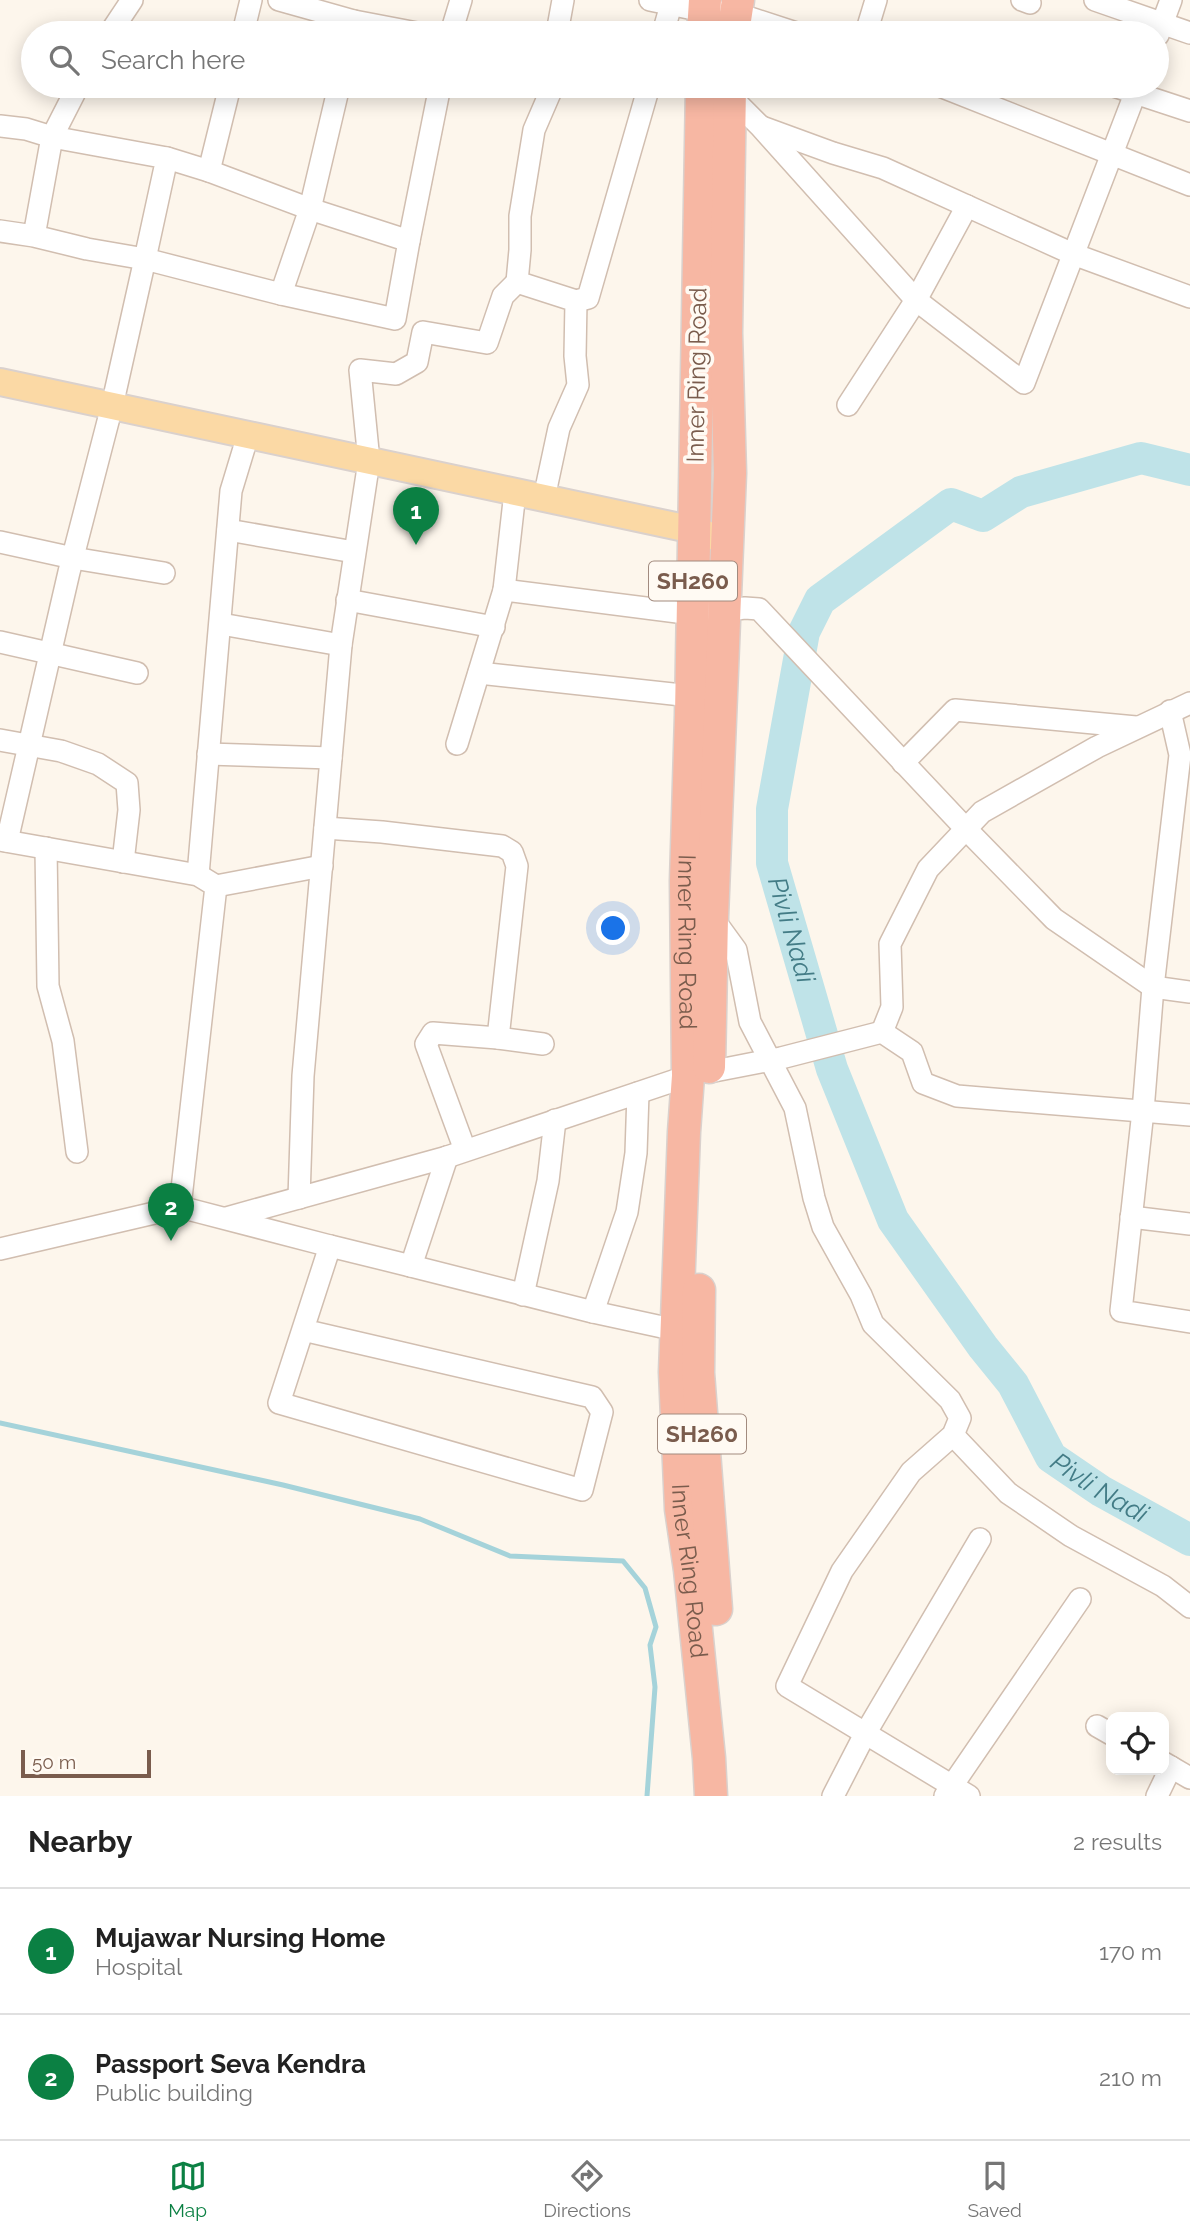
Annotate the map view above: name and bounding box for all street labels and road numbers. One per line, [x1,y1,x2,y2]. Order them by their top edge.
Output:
street label: Inner Ring Road [680,287,713,463]
road number: SH260 [649,562,737,600]
street label: Inner Ring Road [672,854,703,1030]
road number: SH260 [658,1414,746,1454]
street label: Inner Ring Road [666,1483,714,1659]

